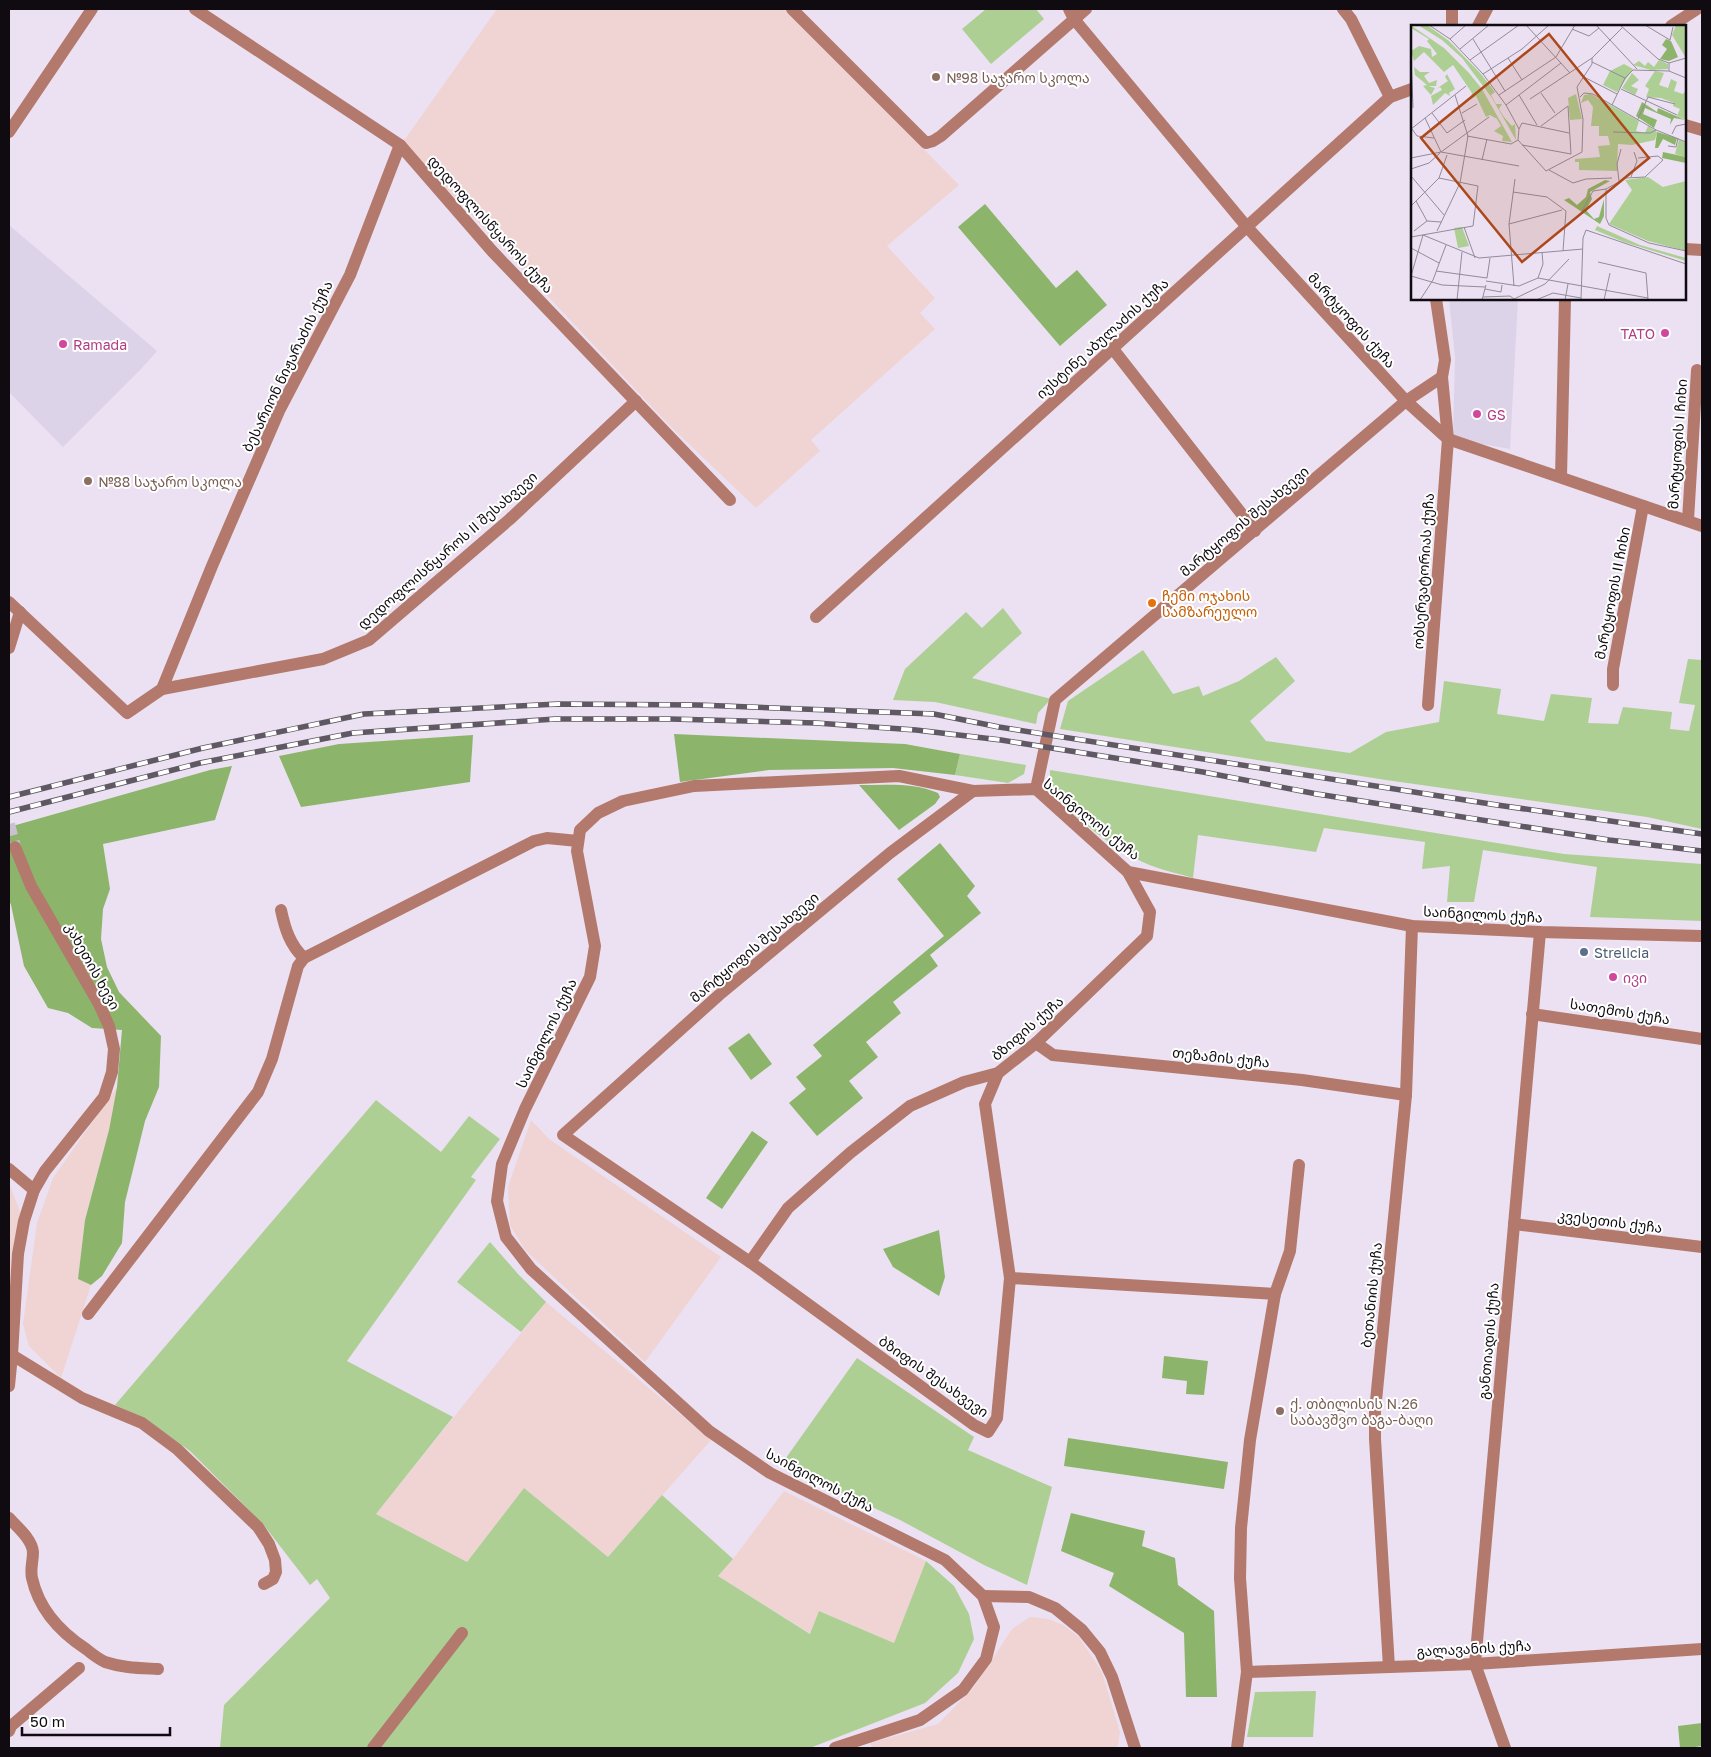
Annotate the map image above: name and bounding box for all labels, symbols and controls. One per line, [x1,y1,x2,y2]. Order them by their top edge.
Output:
inset map [1411,25,1686,300]
place label: №98 საჯარო სკოლა [946,69,1090,87]
marker: №98 საჯარო სკოლა [930,71,942,83]
street label: დედოფლისწყაროს ქუჩა [424,152,557,297]
street label: მარტყოფის ქუჩა [1304,269,1399,372]
street label: იუსტინე აბულაძის ქუჩა [1032,274,1172,403]
street label: ბესარიონ ნიჟარაძის ქუჩა [238,278,337,455]
place label: TATO [1620,325,1655,342]
marker: TATO [1659,327,1671,339]
place label: Ramada [73,336,127,353]
marker: Ramada [57,338,69,350]
street label: მარტყოფის I ჩიხი [1664,378,1691,510]
place label: GS [1487,406,1506,423]
marker: GS [1471,408,1483,420]
street label: მარტყოფის შესახვევი [1176,462,1313,581]
street label: დედოფლისწყაროს II შესახვევი [354,467,541,633]
place label: №88 საჯარო სკოლა [98,473,242,491]
marker: №88 საჯარო სკოლა [82,475,94,487]
street label: ობსერვატორიას ქუჩა [1409,492,1438,650]
street label: მარტყოფის II ჩიხი [1591,525,1634,661]
place label: ჩემი ოჯახის სამზარეულო [1162,587,1257,621]
marker: ჩემი ოჯახის სამზარეულო [1146,597,1158,609]
street label: საინგილოს ქუჩა [1040,775,1144,864]
street label: მარტყოფის შესახვევი [686,888,823,1007]
street label: საინგილოს ქუჩა [1423,902,1543,927]
street label: კახეთის ხევი [61,919,124,1013]
place label: Strelicia [1594,944,1649,961]
marker: Strelicia [1578,946,1590,958]
place label: ივი [1623,969,1647,987]
marker: ივი [1607,971,1619,983]
street label: საინგილოს ქუჩა [512,975,581,1091]
street label: ბზიფის ქუჩა [988,992,1067,1065]
street label: სათემოს ქუჩა [1569,995,1671,1028]
street label: თეზამის ქუჩა [1171,1043,1271,1072]
street label: კვესეთის ქუჩა [1556,1206,1663,1237]
street label: ბეთანიის ქუჩა [1357,1241,1386,1349]
street label: განთიადის ქუჩა [1474,1282,1503,1400]
street label: ბზიფის შესახვევი [875,1332,992,1421]
place label: ქ. თბილისის N.26 საბავშვო ბაგა-ბაღი [1290,1395,1433,1429]
marker: ქ. თბილისის N.26 საბავშვო ბაგა-ბაღი [1274,1405,1286,1417]
street label: საინგილოს ქუჩა [763,1444,877,1516]
street label: გალავანის ქუჩა [1416,1636,1532,1660]
scale bar [22,1704,170,1736]
text: 50 m [30,1712,65,1730]

